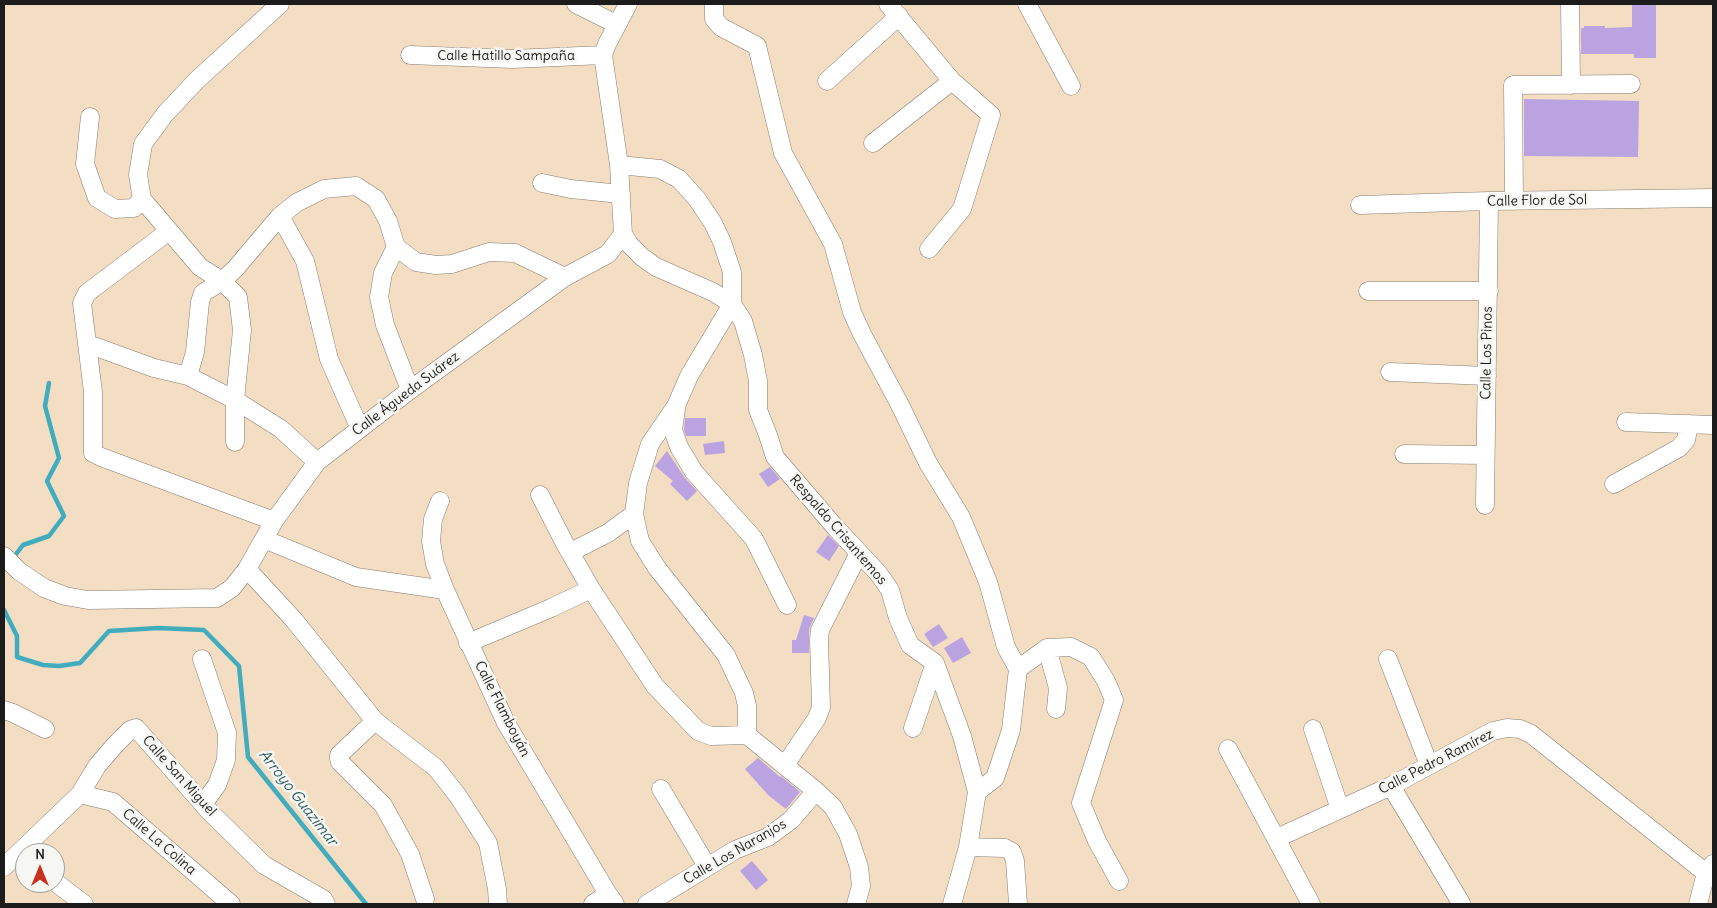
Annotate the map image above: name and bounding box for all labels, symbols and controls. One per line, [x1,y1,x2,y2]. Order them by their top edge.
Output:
street label: Calle Hatillo Sampaña [437,48,575,64]
street label: Calle Flor de Sol [1487,192,1587,210]
street label: Calle Los Pinos [1478,306,1496,400]
street label: Calle Águeda Suárez [349,348,463,440]
street label: Respaldo Crisantemos [786,472,890,588]
street label: Calle Flamboyán [471,658,533,760]
street label: Calle Pedro Ramírez [1376,726,1496,798]
street label: Calle San Miguel [138,732,220,820]
water label: Arroyo Guazimar [255,746,341,850]
street label: Calle La Colina [119,805,199,879]
street label: Calle Los Naranjos [681,816,789,888]
north arrow [15,843,65,893]
text: N [35,845,45,863]

